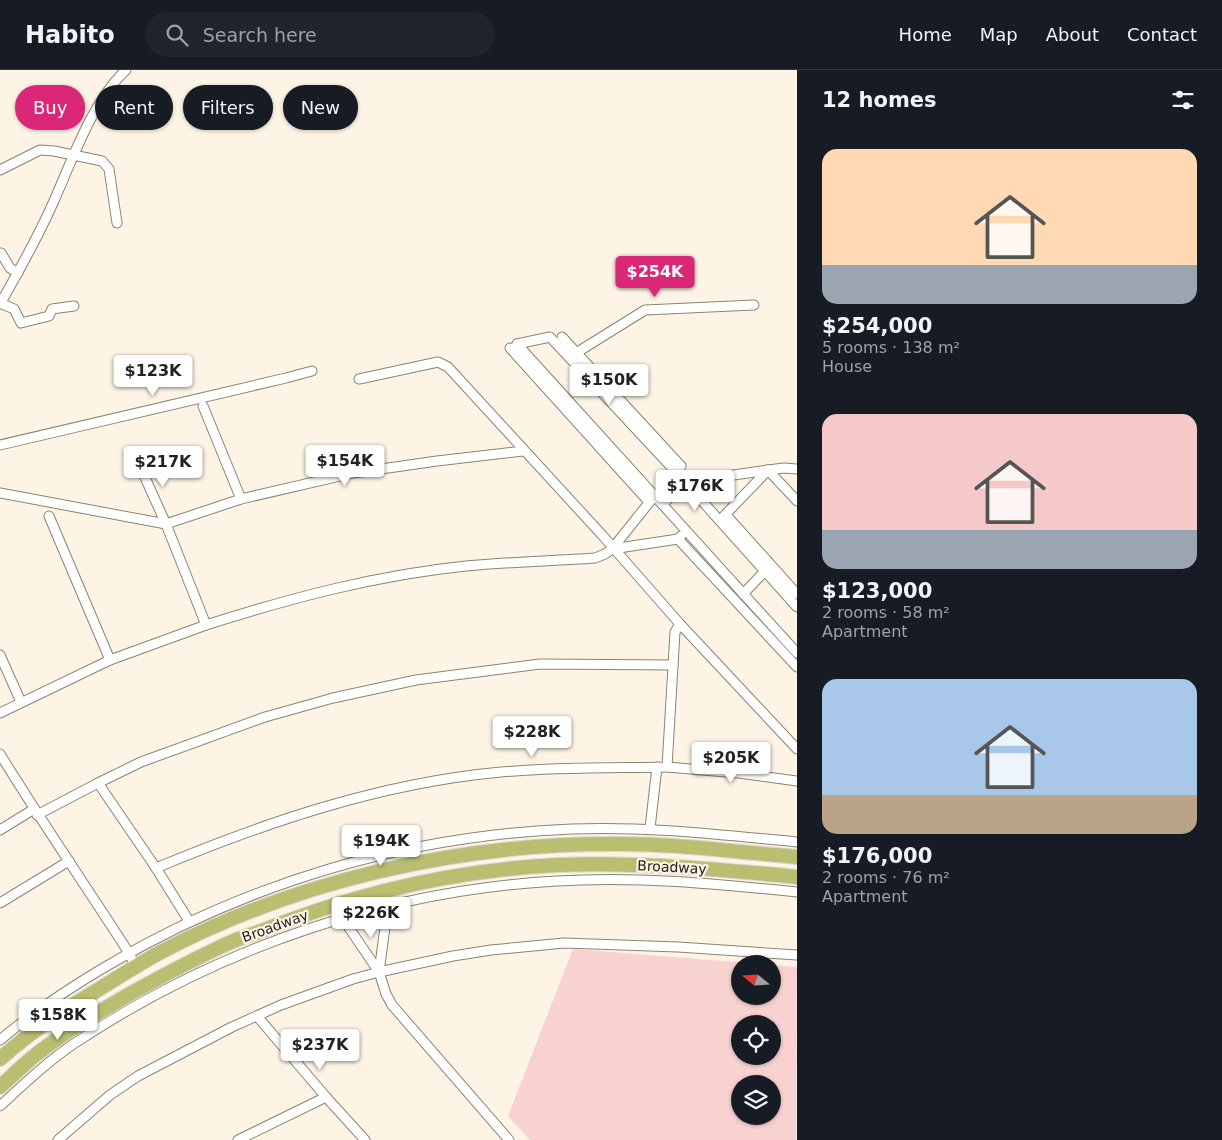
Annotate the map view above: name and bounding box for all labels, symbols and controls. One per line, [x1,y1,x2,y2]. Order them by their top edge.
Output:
search box [145,12,495,57]
text: Habito [25,21,115,49]
icon: search [163,21,191,49]
text: Search here [203,24,317,46]
text: Home [899,24,952,45]
text: Map [980,24,1018,45]
text: About [1046,24,1099,45]
text: Contact [1127,24,1197,45]
chip: Buy [15,85,85,130]
chip: Rent [95,85,173,130]
chip: Filters [183,85,273,130]
chip: New [283,85,358,130]
icon: filters [1169,86,1197,114]
text: 12 homes [822,88,937,112]
icon: home [965,182,1055,272]
pin: $254K [620,256,690,298]
text: $254K [627,262,683,281]
text: $254,000 [822,314,932,338]
text: 5 rooms · 138 m² [822,338,960,357]
pin: $123K [118,354,188,397]
text: House [822,357,872,376]
text: $123K [125,361,181,380]
pin: $150K [574,364,644,406]
text: $150K [581,370,637,389]
pin: $154K [310,444,380,487]
pin: $217K [128,446,198,488]
icon: home [965,447,1055,537]
text: $154K [317,451,373,470]
text: $217K [135,452,191,471]
pin: $176K [660,470,730,512]
text: $176K [667,476,723,495]
text: $123,000 [822,579,932,603]
text: 2 rooms · 58 m² [822,603,950,622]
text: Apartment [822,622,908,641]
icon: home [965,712,1055,802]
pin: $228K [497,716,567,758]
text: $228K [504,722,560,741]
pin: $205K [696,742,766,784]
text: $205K [703,748,759,767]
pin: $194K [346,824,416,867]
text: $194K [353,831,409,850]
text: $176,000 [822,844,932,868]
street label: Broadway [637,857,707,877]
text: 2 rooms · 76 m² [822,868,950,887]
text: Apartment [822,887,908,906]
pin: $226K [336,896,406,939]
text: $226K [343,903,399,922]
street label: Broadway [240,907,310,945]
north arrow [731,955,781,1005]
map controls [731,955,781,1125]
pin: $158K [23,998,93,1041]
text: $158K [30,1005,86,1024]
button: locate [731,1015,781,1065]
pin: $237K [285,1028,355,1071]
text: $237K [292,1035,348,1054]
button: layers [731,1075,781,1125]

